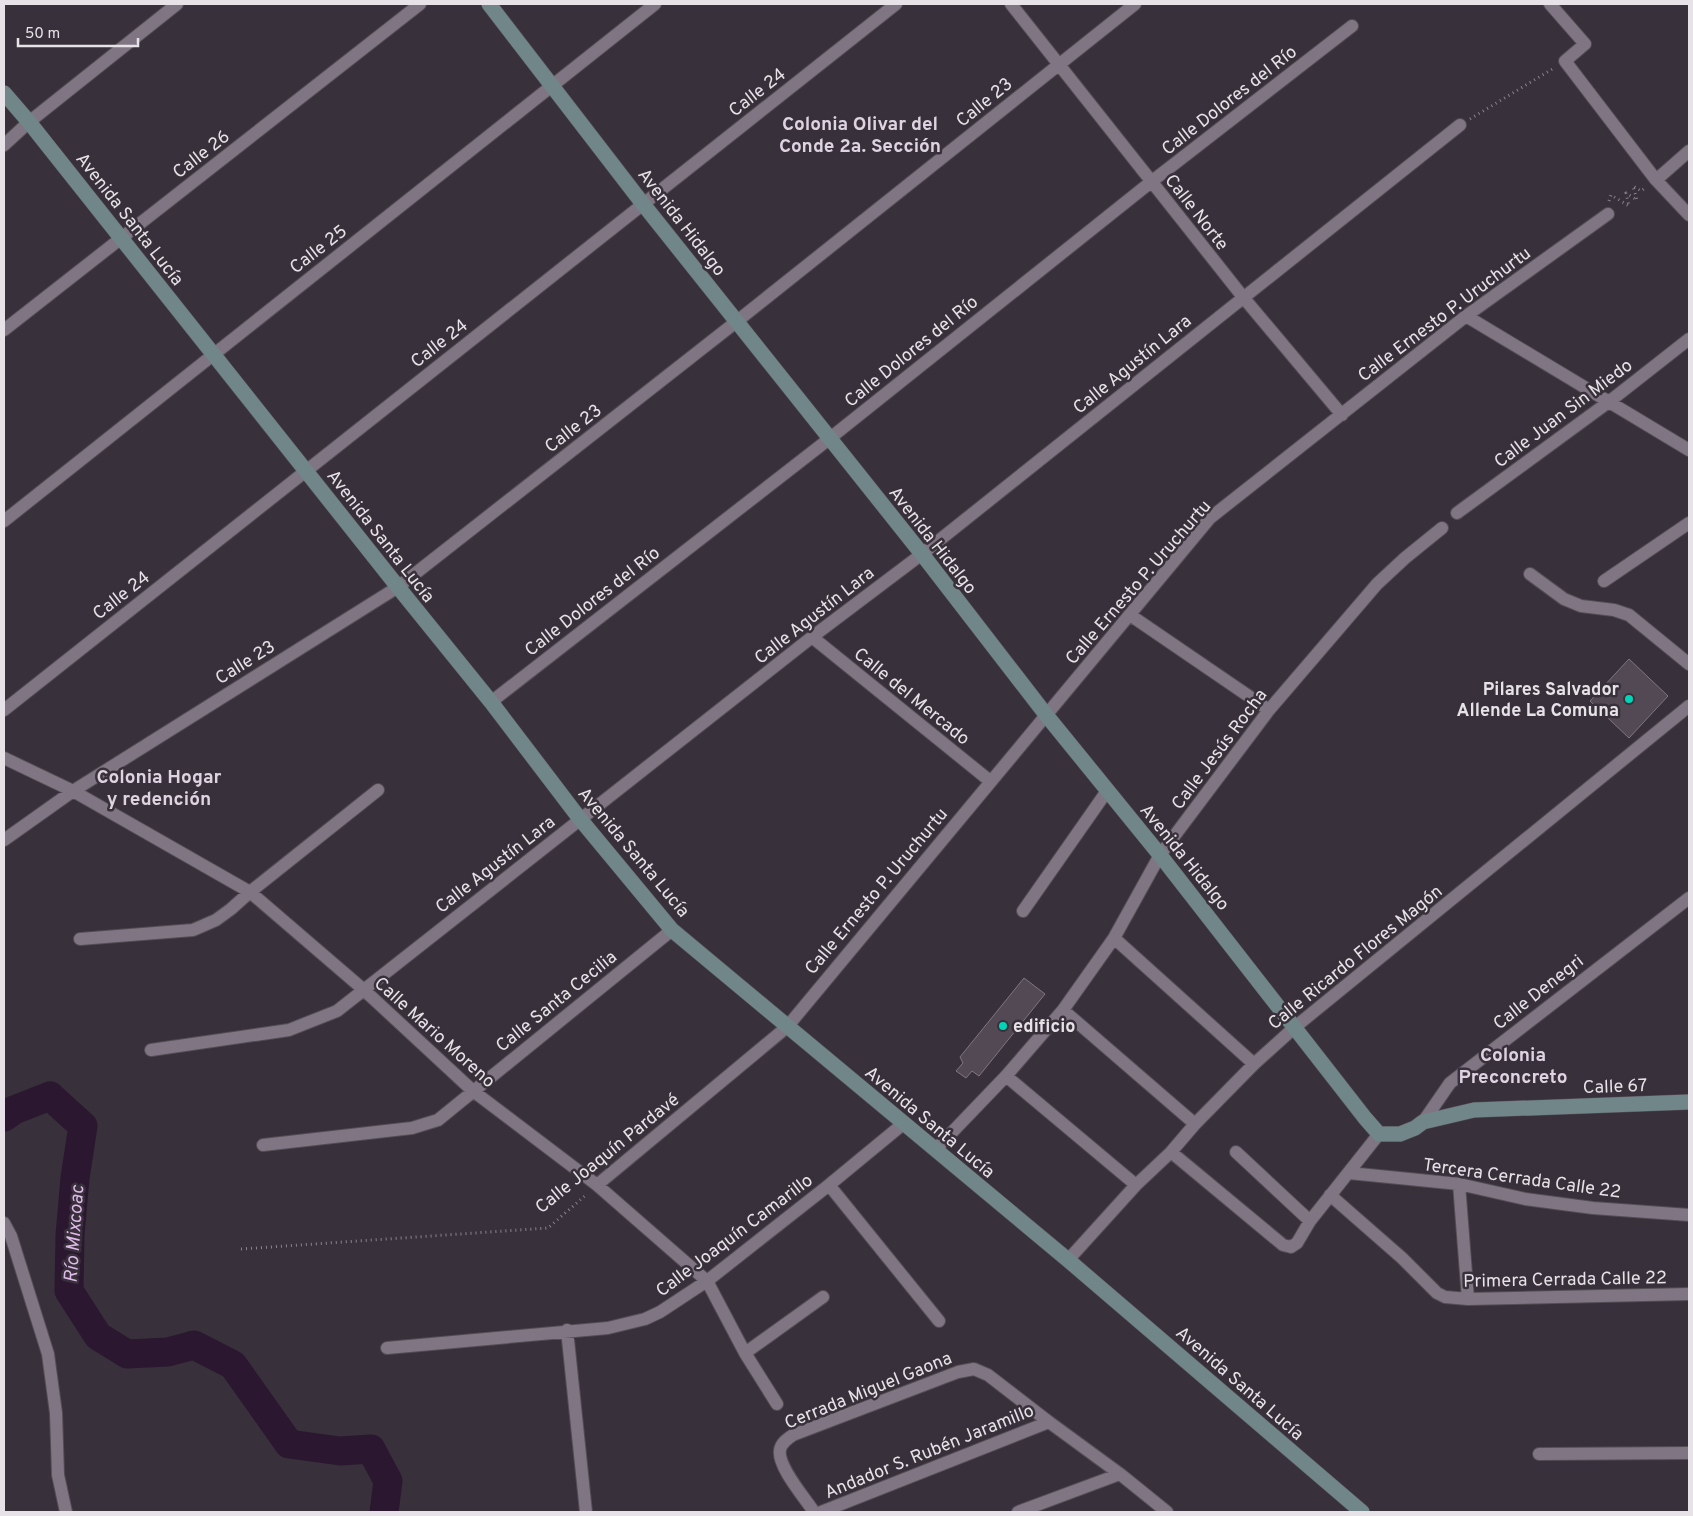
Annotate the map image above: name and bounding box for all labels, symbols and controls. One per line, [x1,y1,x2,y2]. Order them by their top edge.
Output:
scale bar [18,15,138,47]
text: 50 m [25,25,60,44]
street label: Calle Dolores del Río [1158,41,1302,161]
street label: Calle 24 [725,64,791,123]
street label: Calle 23 [952,73,1018,133]
district label: Colonia Olivar del Conde 2a. Sección [779,113,941,159]
street label: Calle 26 [169,126,235,185]
street label: Avenida Santa Lucía [70,149,188,291]
street label: Avenida Hidalgo [632,164,730,281]
street label: Calle Norte [1159,170,1233,256]
street label: Calle 25 [286,221,352,280]
street label: Calle Ernesto P. Uruchurtu [1354,243,1536,388]
street label: Calle Dolores del Río [840,291,983,413]
street label: Calle Agustín Lara [1069,310,1197,420]
street label: Calle 24 [407,315,473,374]
street label: Calle Juan Sin Miedo [1490,355,1638,474]
street label: Calle 23 [541,400,607,459]
street label: Avenida Santa Lucía [321,466,439,608]
street label: Avenida Hidalgo [883,482,981,599]
street label: Calle Ernesto P. Uruchurtu [1061,496,1217,670]
street label: Calle Dolores del Río [521,542,665,662]
street label: Calle Agustín Lara [750,562,880,670]
street label: Calle 24 [89,567,155,626]
street label: Calle 23 [212,636,280,691]
street label: Calle del Mercado [848,643,974,751]
place label: Pilares Salvador Allende La Comuna [1457,679,1619,723]
street label: Calle Jesús Rocha [1167,685,1273,815]
marker: Pilares Salvador Allende La Comuna [1623,693,1635,705]
district label: Colonia Hogar y redención [96,766,222,812]
street label: Avenida Santa Lucía [572,783,694,923]
street label: Avenida Hidalgo [1134,800,1234,916]
street label: Calle Ernesto P. Uruchurtu [801,804,954,980]
street label: Calle Agustín Lara [431,811,561,919]
street label: Calle Ricardo Flores Magón [1264,881,1448,1036]
street label: Calle Santa Cecilia [492,946,622,1058]
street label: Calle Denegri [1489,951,1589,1036]
street label: Calle Mario Moreno [369,973,499,1094]
place label: edificio [1013,1016,1075,1039]
marker: edificio [997,1020,1009,1032]
district label: Colonia Preconcreto [1459,1044,1567,1090]
street label: Avenida Santa Lucía [859,1062,999,1184]
street label: Calle 67 [1583,1075,1648,1100]
street label: Calle Joaquín Pardavé [531,1089,685,1219]
street label: Tercera Cerrada Calle 22 [1421,1154,1622,1205]
street label: Calle Joaquín Camarillo [652,1170,818,1303]
water label: Río Mixcoac [60,1184,90,1284]
street label: Primera Cerrada Calle 22 [1463,1267,1667,1294]
street label: Avenida Santa Lucía [1170,1322,1308,1446]
street label: Cerrada Miguel Gaona [782,1347,956,1435]
street label: Andador S. Rubén Jaramillo [821,1400,1038,1505]

